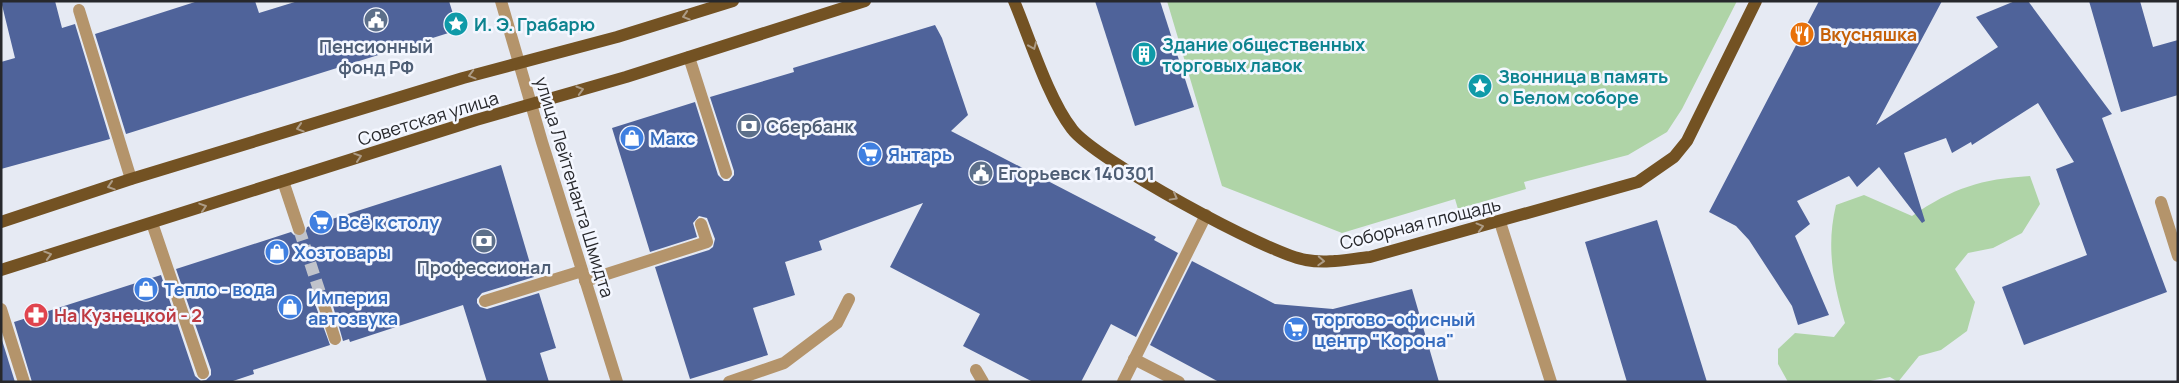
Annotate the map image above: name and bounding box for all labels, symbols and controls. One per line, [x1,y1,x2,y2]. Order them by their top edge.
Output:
public building icon: Пенсионный фонд РФ [363,7,389,33]
one-way arrow [682,10,691,20]
place icon: И. Э. Грабарю [443,11,469,37]
place label: И. Э. Грабарю [474,12,595,36]
restaurant icon: Вкусняшка [1789,21,1815,47]
place label: Вкусняшка [1820,22,1917,46]
place label: Здание общественных торговых лавок [1162,32,1365,77]
place label: Пенсионный фонд РФ [319,34,433,79]
one-way arrow [1027,41,1037,50]
building icon: Здание общественных торговых лавок [1131,41,1157,67]
place label: Звонница в память о Белом соборе [1498,64,1668,109]
one-way arrow [468,69,476,80]
place icon: Звонница в память о Белом соборе [1467,73,1493,99]
street label: улица Лейтенанта Шмидта [530,74,620,300]
street label: Советская улица [355,85,501,151]
one-way arrow [576,86,584,96]
bank icon: Сбербанк [736,113,762,139]
place label: Сбербанк [766,114,855,138]
one-way arrow [296,122,304,132]
shop icon: Макс [619,125,645,151]
place label: Макс [650,126,696,150]
supermarket icon: Янтарь [857,141,883,167]
place label: Янтарь [888,142,952,166]
one-way arrow [353,153,361,163]
public building icon: Егорьевск 140301 [968,160,994,186]
place label: Егорьевск 140301 [998,161,1155,185]
one-way arrow [107,180,116,190]
one-way arrow [1169,191,1178,201]
street label: Соборная площадь [1337,191,1503,255]
one-way arrow [198,202,206,212]
supermarket icon: Всё к столу [308,209,334,235]
place label: Всё к столу [338,210,439,234]
one-way arrow [1475,223,1483,233]
bank icon: Профессионал [471,228,497,254]
shop icon: Хозтовары [264,239,290,265]
place label: Хозтовары [294,240,391,264]
one-way arrow [43,251,51,261]
place label: Профессионал [417,255,551,279]
one-way arrow [1318,256,1326,267]
shop icon: Тепло - вода [133,276,159,302]
place label: Тепло - вода [164,277,275,301]
place label: Империя автозвука [308,285,398,330]
shop icon: Империя автозвука [277,294,303,320]
pharmacy icon: На Кузнецкой - 2 [23,302,49,328]
place label: На Кузнецкой - 2 [54,303,202,327]
place label: торгово-офисный центр "Корона" [1314,307,1475,352]
supermarket icon: торгово-офисный центр "Корона" [1283,316,1309,342]

